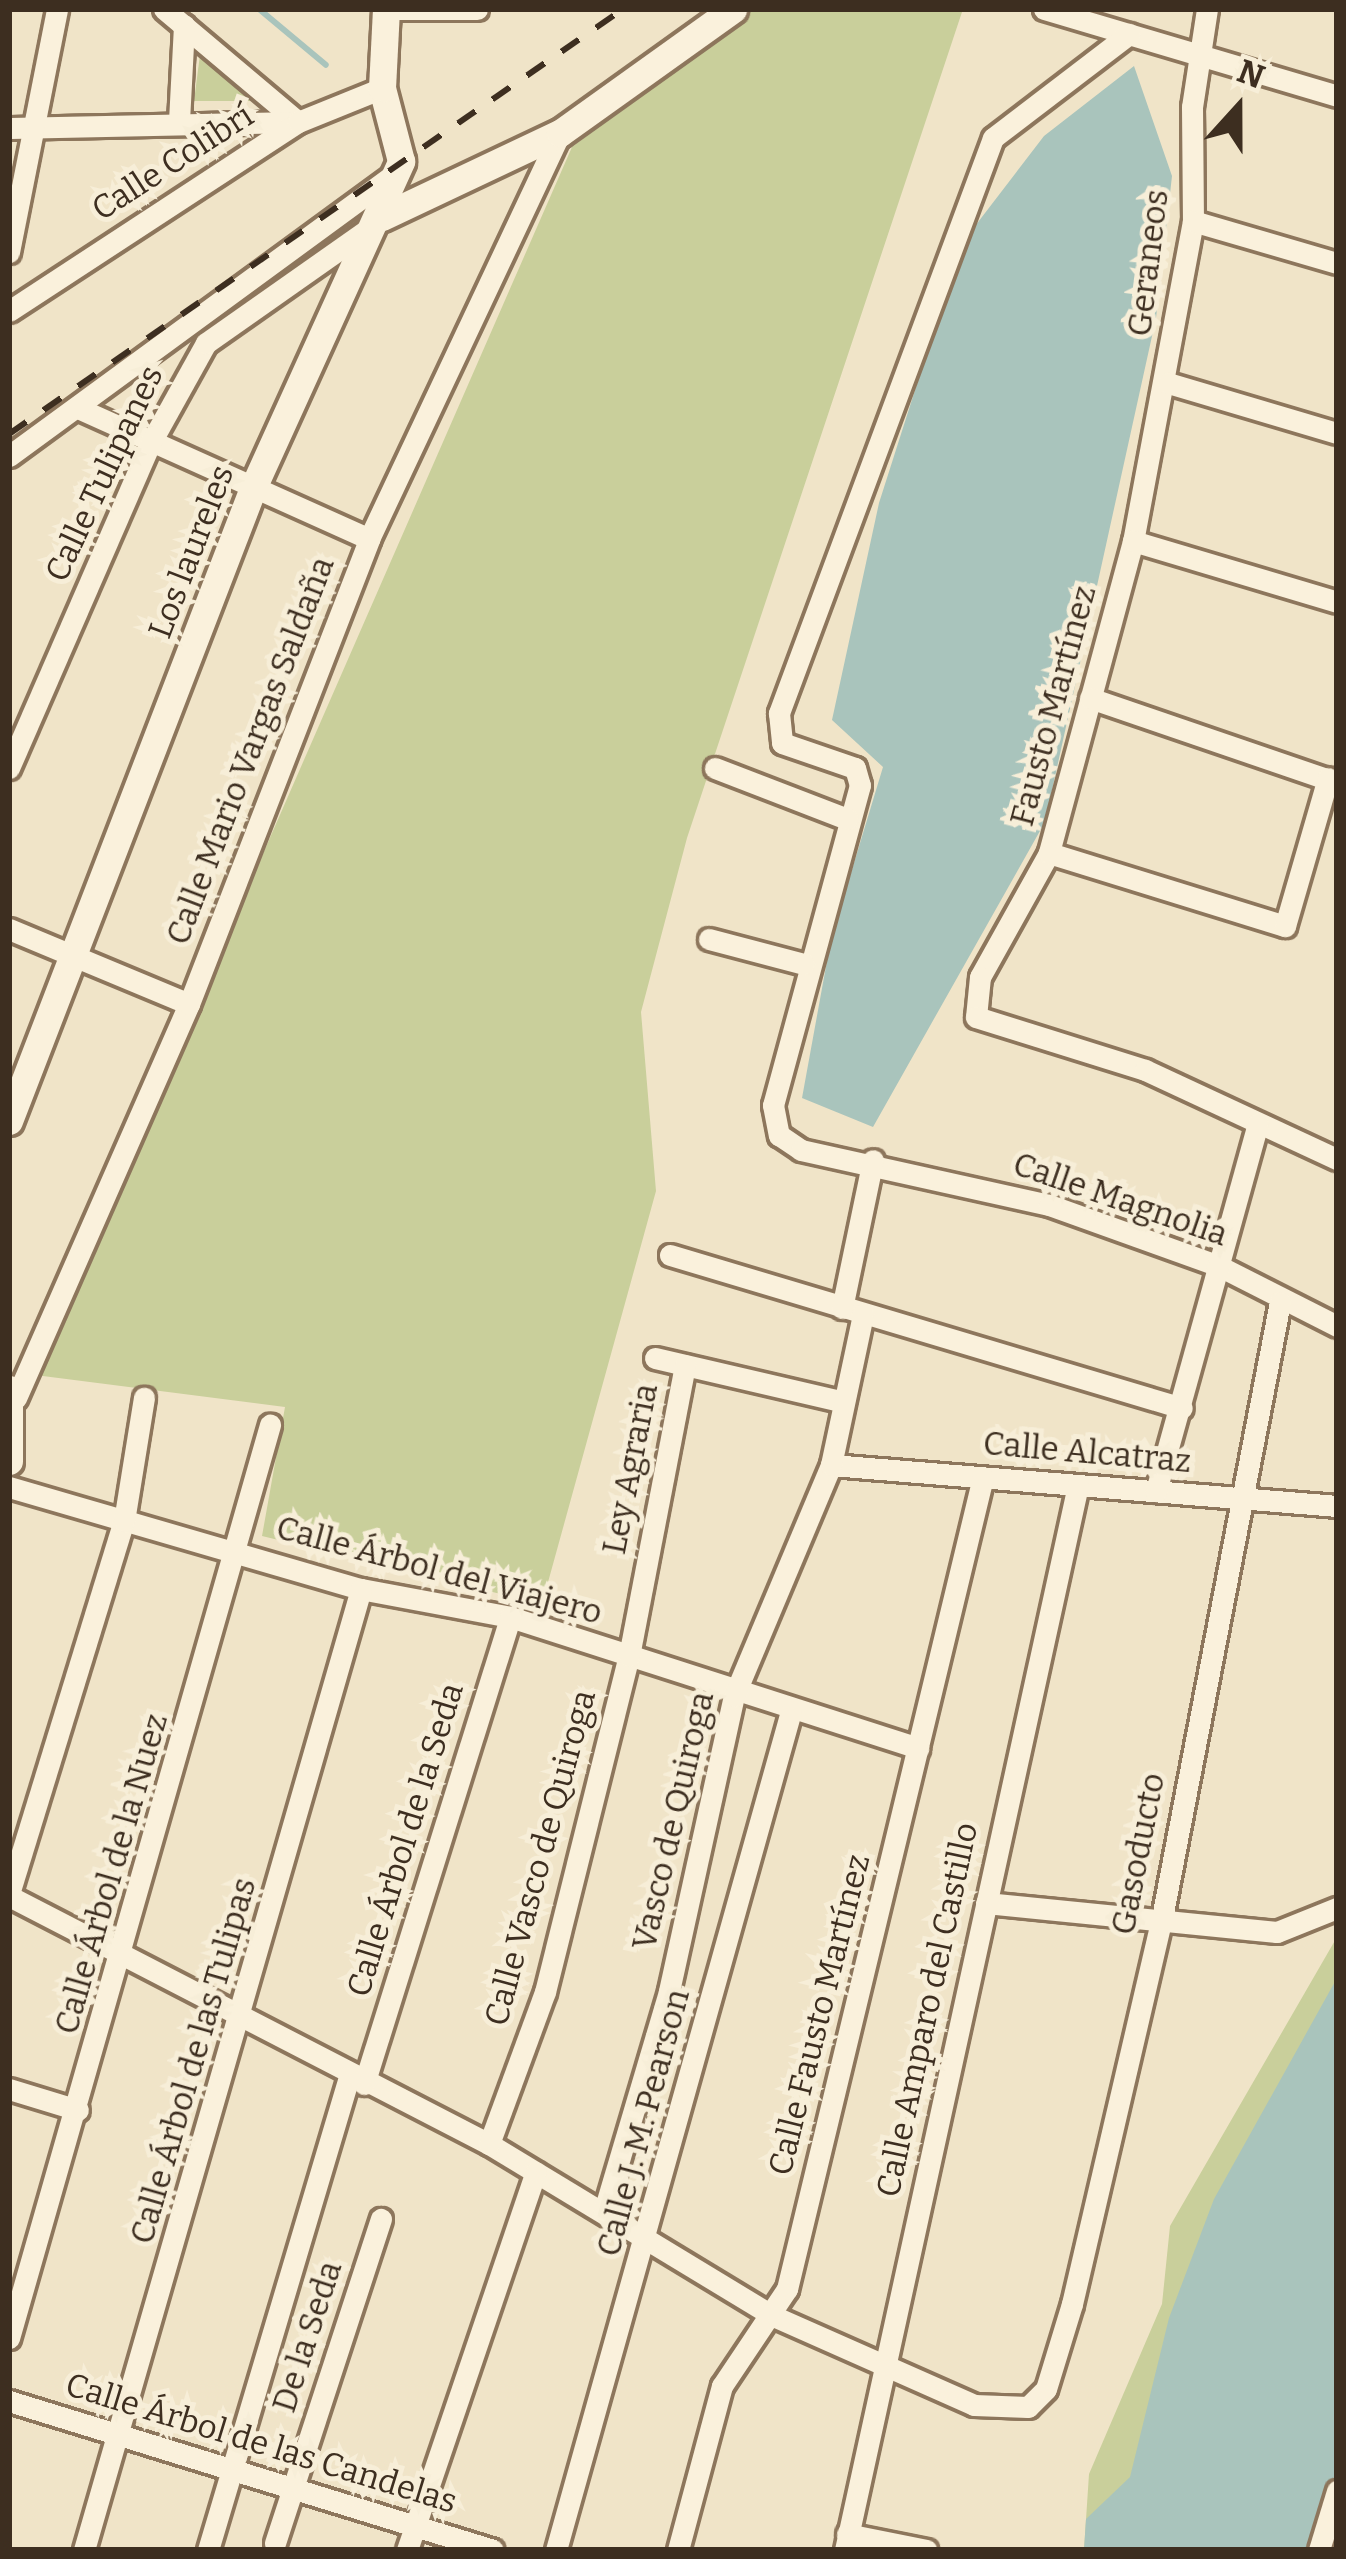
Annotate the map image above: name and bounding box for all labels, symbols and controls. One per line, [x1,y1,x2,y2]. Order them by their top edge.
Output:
north arrow [1178,48,1298,168]
text: N [1232,51,1270,98]
street label: Calle Colibrí [85,96,261,230]
street label: Geraneos [1120,187,1178,339]
street label: Calle Tulipanes [38,360,172,588]
street label: Los laureles [141,460,243,644]
street label: Calle Mario Vargas Saldaña [159,552,343,950]
street label: Fausto Martínez [1003,582,1105,830]
street label: Calle Magnolia [1008,1145,1232,1255]
street label: Ley Agraria [595,1380,667,1558]
street label: Calle Alcatraz [981,1424,1193,1482]
street label: Calle Árbol del Viajero [272,1508,606,1634]
street label: Calle Árbol de la Seda [339,1678,473,2002]
street label: Calle Vasco de Quiroga [477,1686,605,2030]
street label: Vasco de Quiroga [625,1688,723,1954]
street label: Calle Árbol de la Nuez [47,1709,177,2039]
street label: Gasoducto [1104,1770,1174,1938]
street label: Calle Amparo del Castillo [869,1819,987,2201]
street label: Calle Fausto Martínez [761,1850,879,2180]
street label: Calle Árbol de las Tulipas [123,1873,265,2249]
street label: Calle J. M. Pearson [589,1985,699,2261]
street label: De la Seda [265,2256,351,2418]
street label: Calle Árbol de las Candelas [61,2366,461,2522]

